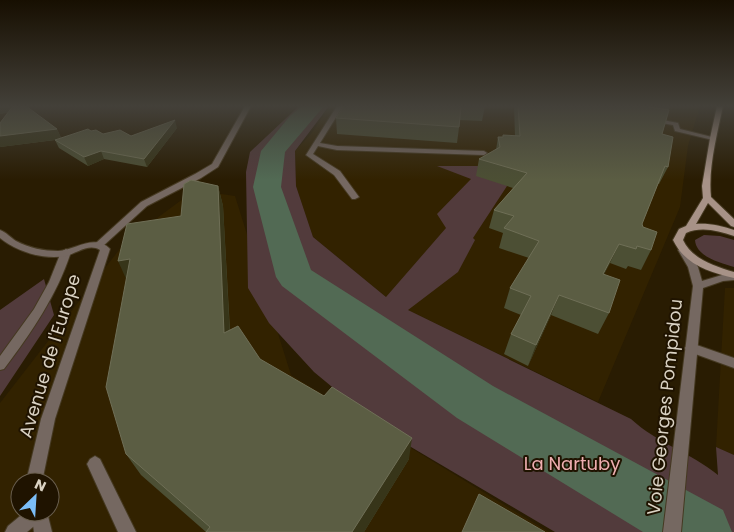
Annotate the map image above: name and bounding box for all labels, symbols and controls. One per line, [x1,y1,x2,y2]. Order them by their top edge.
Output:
street label: Avenue de l'Europe [13,271,86,441]
street label: Voie Georges Pompidou [641,298,688,516]
park label: La Nartuby [524,451,620,476]
north arrow [10,472,60,522]
text: N [31,474,49,497]

